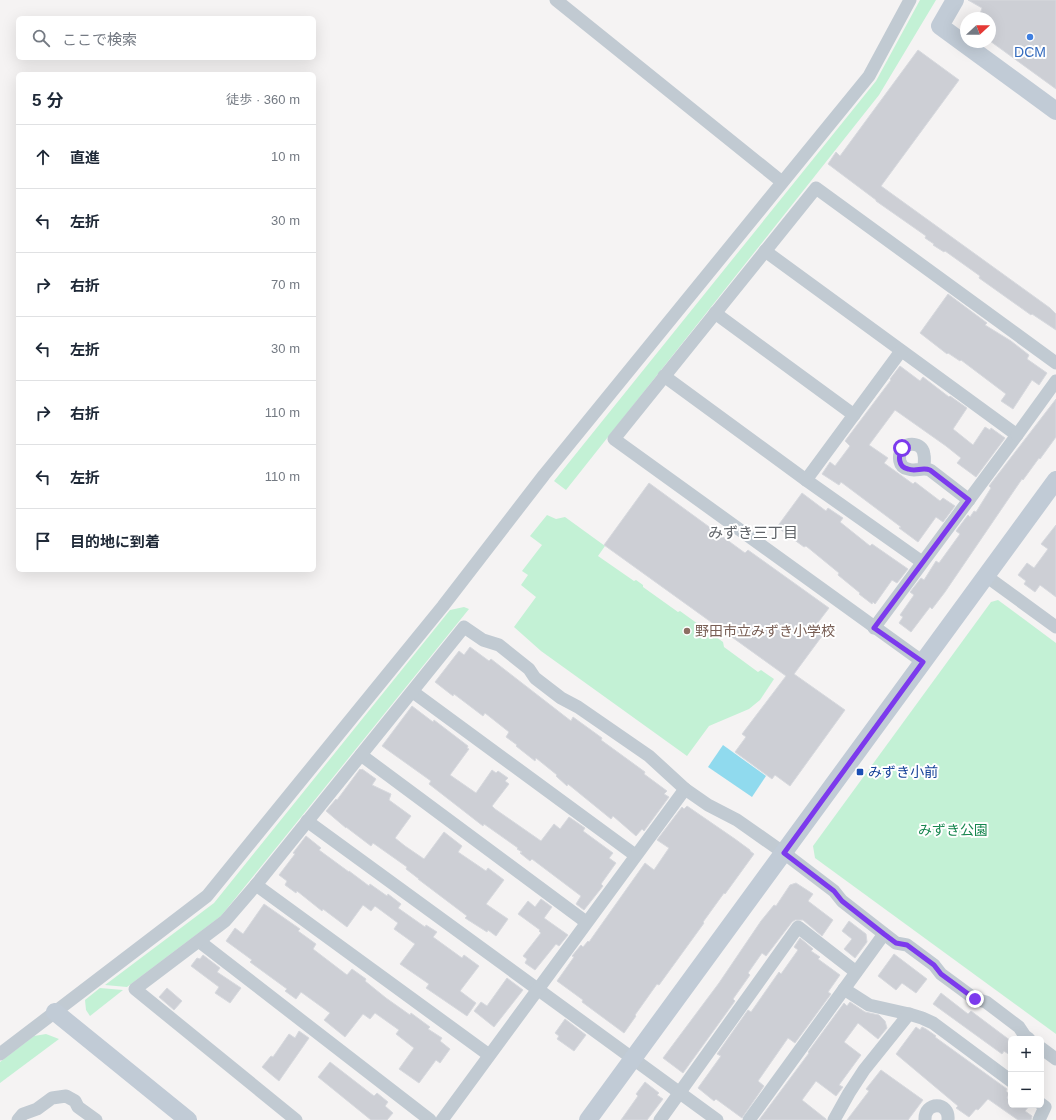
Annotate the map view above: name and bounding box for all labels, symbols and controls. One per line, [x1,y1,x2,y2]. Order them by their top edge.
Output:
north arrow [960,12,996,48]
search box [16,16,316,60]
icon: search [30,27,52,49]
text: ここで検索 [62,31,137,48]
marker: DCM [1025,32,1035,42]
place label: DCM [1014,44,1046,60]
text: 5 分 [32,91,63,110]
text: 徒歩 · 360 m [226,92,300,107]
icon: ahead [32,146,54,168]
text: 直進 [70,149,100,166]
text: 10 m [271,149,300,164]
icon: left [32,210,54,232]
text: 左折 [70,213,100,230]
text: 30 m [271,213,300,228]
icon: right [32,274,54,296]
text: 右折 [70,277,100,294]
text: 70 m [271,277,300,292]
icon: left [32,338,54,360]
text: 左折 [70,341,100,358]
text: 30 m [271,341,300,356]
icon: right [32,402,54,424]
text: 右折 [70,405,100,422]
text: 110 m [265,405,300,420]
route start [893,439,911,457]
icon: left [32,466,54,488]
text: 左折 [70,469,100,486]
text: 110 m [265,469,300,484]
district label: みずき三丁目 [708,524,798,541]
icon: arrive [32,530,54,552]
text: 目的地に到着 [70,533,160,550]
place label: 野田市立みずき小学校 [695,623,835,639]
marker: 野田市立みずき小学校 [682,626,692,636]
place label: みずき小前 [868,764,938,780]
marker: みずき小前 [855,767,865,777]
park label: みずき公園 [918,822,988,838]
route end [966,990,984,1008]
map controls [1008,1036,1044,1108]
button: + [1008,1036,1044,1072]
button: − [1008,1072,1044,1108]

